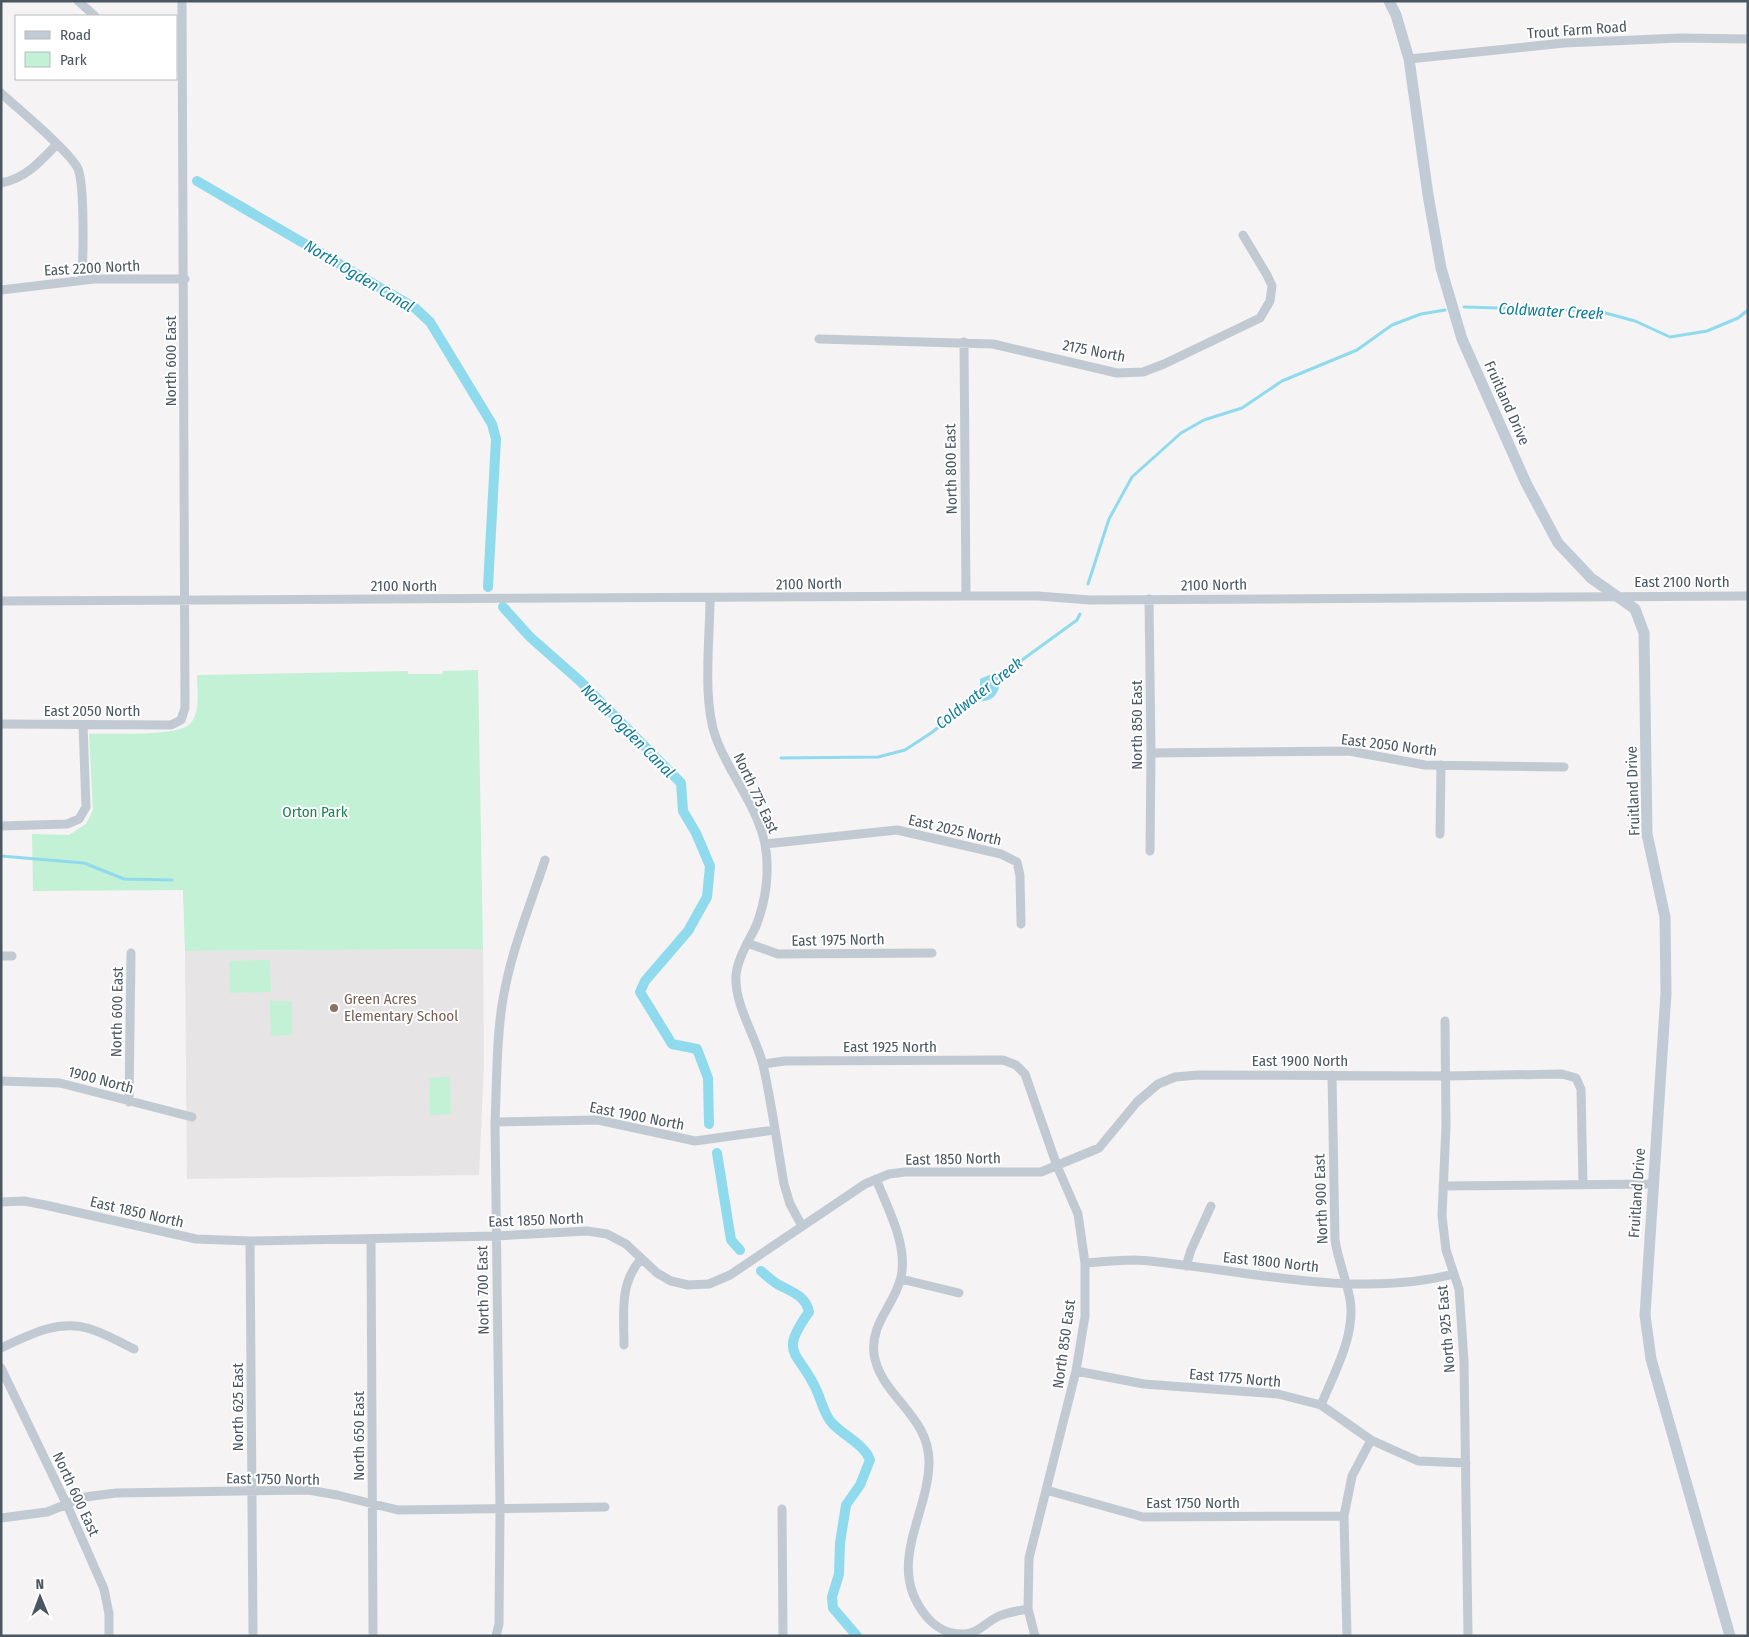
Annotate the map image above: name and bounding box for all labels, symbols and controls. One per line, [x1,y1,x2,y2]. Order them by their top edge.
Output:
legend [15,15,178,80]
street label: Trout Farm Road [1527,18,1627,42]
text: Road [60,26,91,44]
text: Park [60,51,87,69]
water label: North Ogden Canal [301,236,417,316]
street label: East 2200 North [43,256,141,280]
water label: Coldwater Creek [1498,299,1604,323]
street label: North 600 East [162,316,180,406]
street label: 2175 North [1061,336,1127,366]
street label: Fruitland Drive [1480,358,1534,448]
street label: North 800 East [941,423,961,514]
street label: East 2100 North [1634,573,1730,591]
street label: 2100 North [776,574,842,594]
street label: 2100 North [1181,575,1247,595]
street label: 2100 North [371,577,437,595]
water label: Coldwater Creek [932,653,1026,733]
water label: North Ogden Canal [577,680,679,782]
street label: North 850 East [1128,680,1146,770]
street label: East 2050 North [44,702,140,720]
street label: East 2050 North [1340,730,1438,760]
street label: Fruitland Drive [1622,746,1644,836]
street label: North 775 East [730,750,782,836]
park label: Orton Park [282,803,348,821]
street label: East 2025 North [907,811,1003,849]
street label: East 1975 North [791,930,885,950]
street label: North 600 East [107,966,127,1057]
place label: Green Acres Elementary School [344,990,458,1025]
marker: Green Acres Elementary School [328,1002,340,1014]
street label: East 1925 North [843,1038,937,1056]
street label: East 1900 North [1252,1052,1348,1070]
street label: 1900 North [66,1063,136,1097]
street label: East 1900 North [588,1098,686,1134]
street label: Fruitland Drive [1625,1147,1649,1239]
street label: East 1850 North [905,1149,1001,1169]
street label: North 900 East [1310,1153,1332,1244]
street label: East 1850 North [88,1192,186,1232]
street label: East 1850 North [488,1209,584,1231]
street label: North 700 East [473,1245,493,1335]
street label: East 1800 North [1222,1248,1320,1276]
street label: North 925 East [1433,1284,1459,1374]
street label: North 850 East [1049,1298,1079,1390]
street label: North 625 East [229,1363,247,1451]
street label: East 1775 North [1188,1365,1282,1391]
street label: North 650 East [350,1391,368,1481]
street label: North 600 East [49,1449,103,1539]
street label: East 1750 North [226,1469,320,1489]
street label: East 1750 North [1146,1494,1240,1512]
north arrow [15,1572,65,1622]
text: N [35,1576,44,1593]

